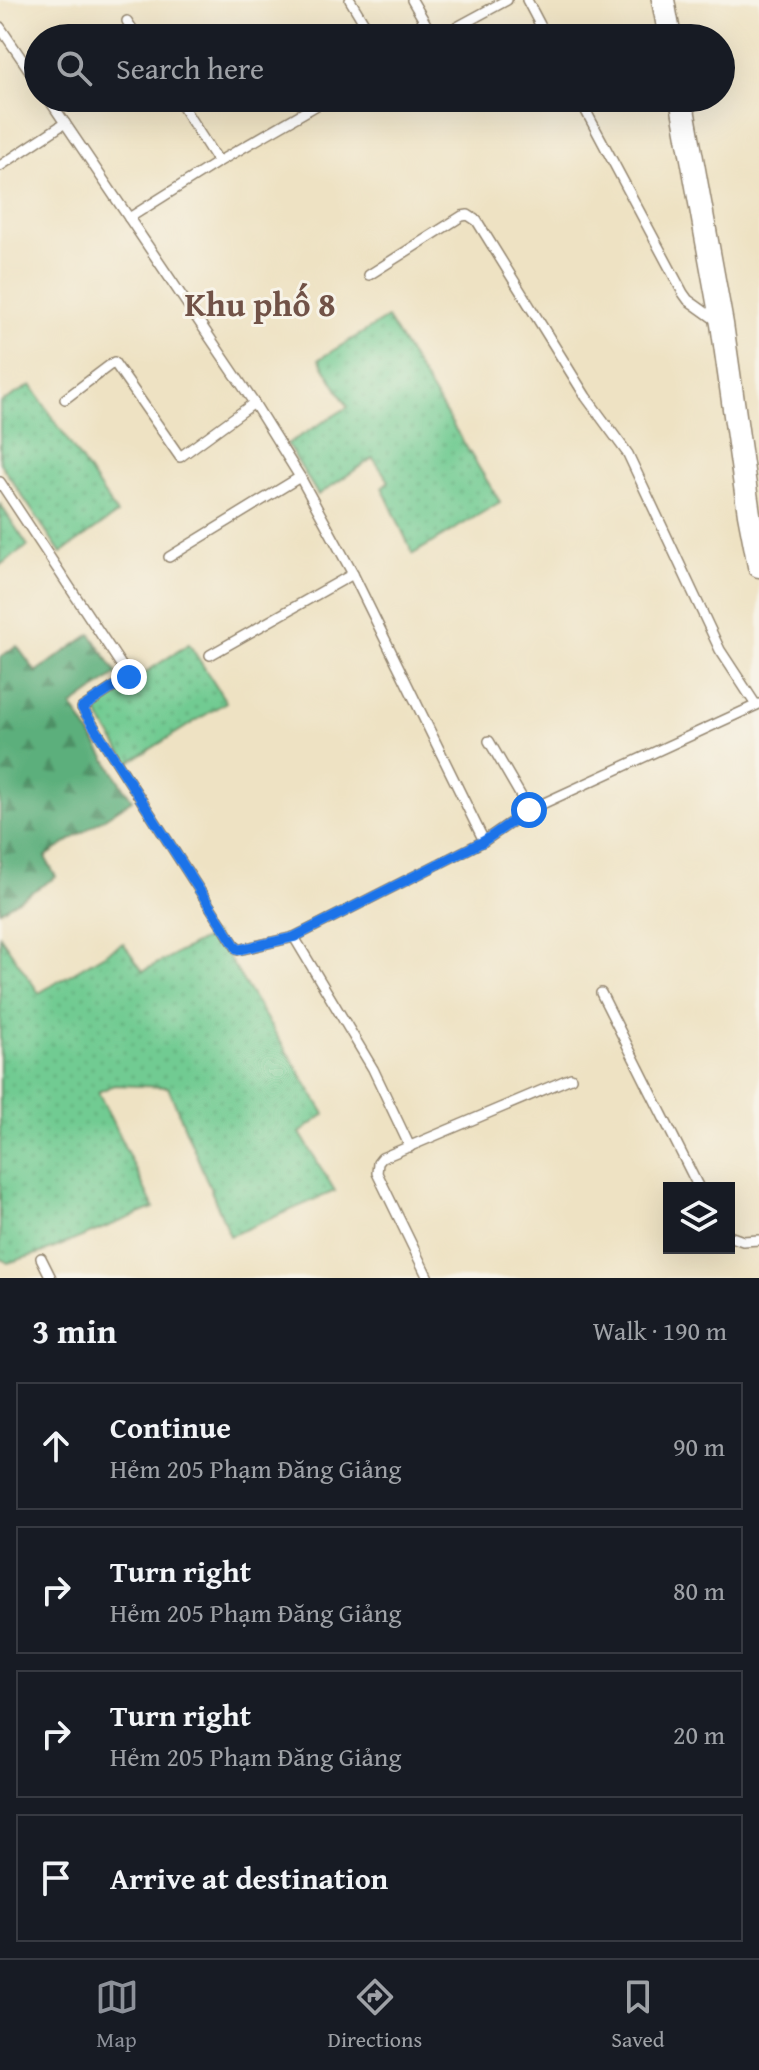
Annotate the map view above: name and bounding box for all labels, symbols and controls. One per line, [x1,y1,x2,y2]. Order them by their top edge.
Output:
search box [24,24,735,112]
icon: search [52,46,96,90]
text: Search here [116,46,264,90]
district label: Khu phố 8 [184,279,336,328]
route end [111,659,147,695]
route start [511,792,547,828]
map controls [663,1182,735,1254]
button: layers [663,1182,735,1254]
text: 3 min [32,1306,117,1355]
text: Walk · 190 m [593,1311,727,1350]
text: Continue [110,1405,231,1449]
icon: ahead [34,1424,78,1468]
text: 90 m [673,1427,725,1466]
text: Hẻm 205 Phạm Đăng Giảng [110,1449,401,1488]
text: Turn right [110,1549,251,1593]
icon: right [34,1568,78,1612]
text: 80 m [673,1571,725,1610]
text: Hẻm 205 Phạm Đăng Giảng [110,1593,401,1632]
text: Turn right [110,1693,251,1737]
icon: right [34,1712,78,1756]
text: 20 m [673,1715,725,1754]
text: Hẻm 205 Phạm Đăng Giảng [110,1737,401,1776]
icon: arrive [34,1856,78,1900]
text: Arrive at destination [110,1856,388,1900]
tab: Map [95,1975,139,2055]
tab: Directions [328,1975,422,2055]
tab: Saved [611,1975,664,2055]

